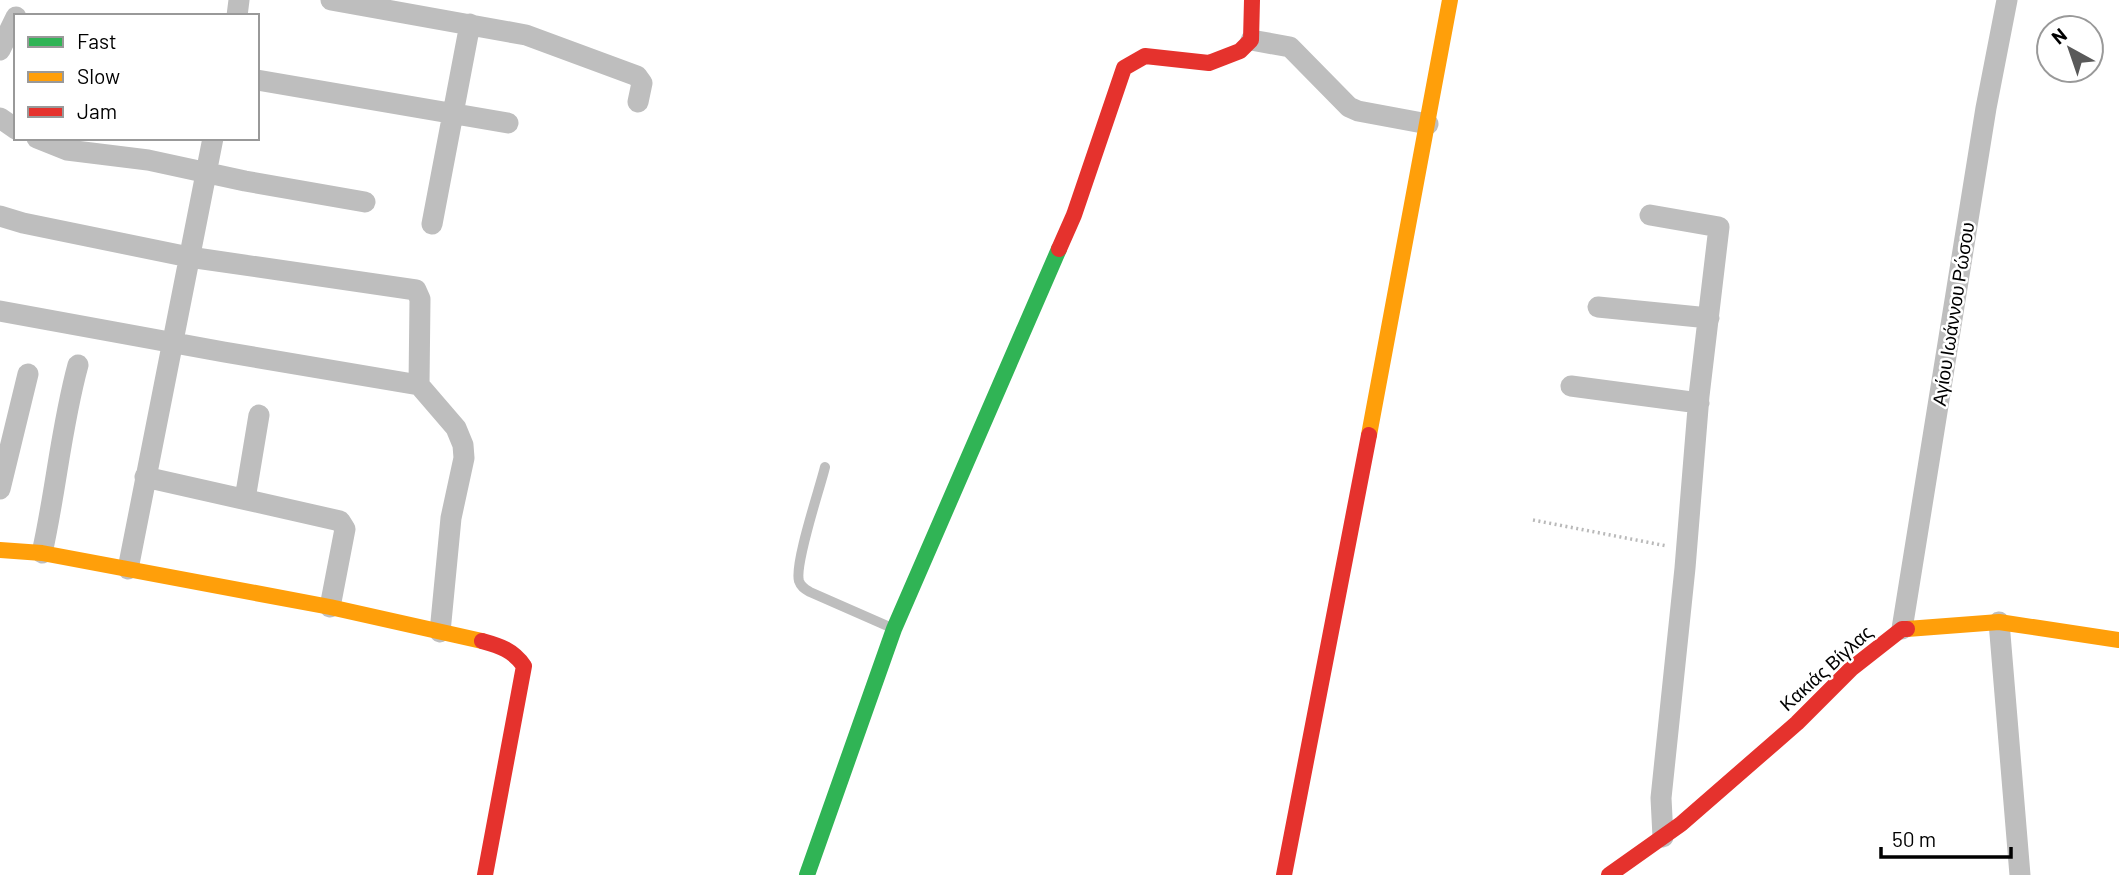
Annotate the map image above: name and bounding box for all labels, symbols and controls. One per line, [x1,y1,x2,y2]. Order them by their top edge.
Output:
legend [14,14,259,140]
north arrow [2035,14,2105,84]
text: N [2047,23,2071,48]
text: Fast [77,28,117,53]
text: Slow [77,63,120,88]
text: Jam [77,98,117,123]
street label: Αγίου Ιωάννου Ρώσου [1927,220,1978,408]
street label: Κακιάς Βίγλας [1775,620,1877,715]
scale bar [1881,816,2010,860]
text: 50 m [1892,826,1936,851]

